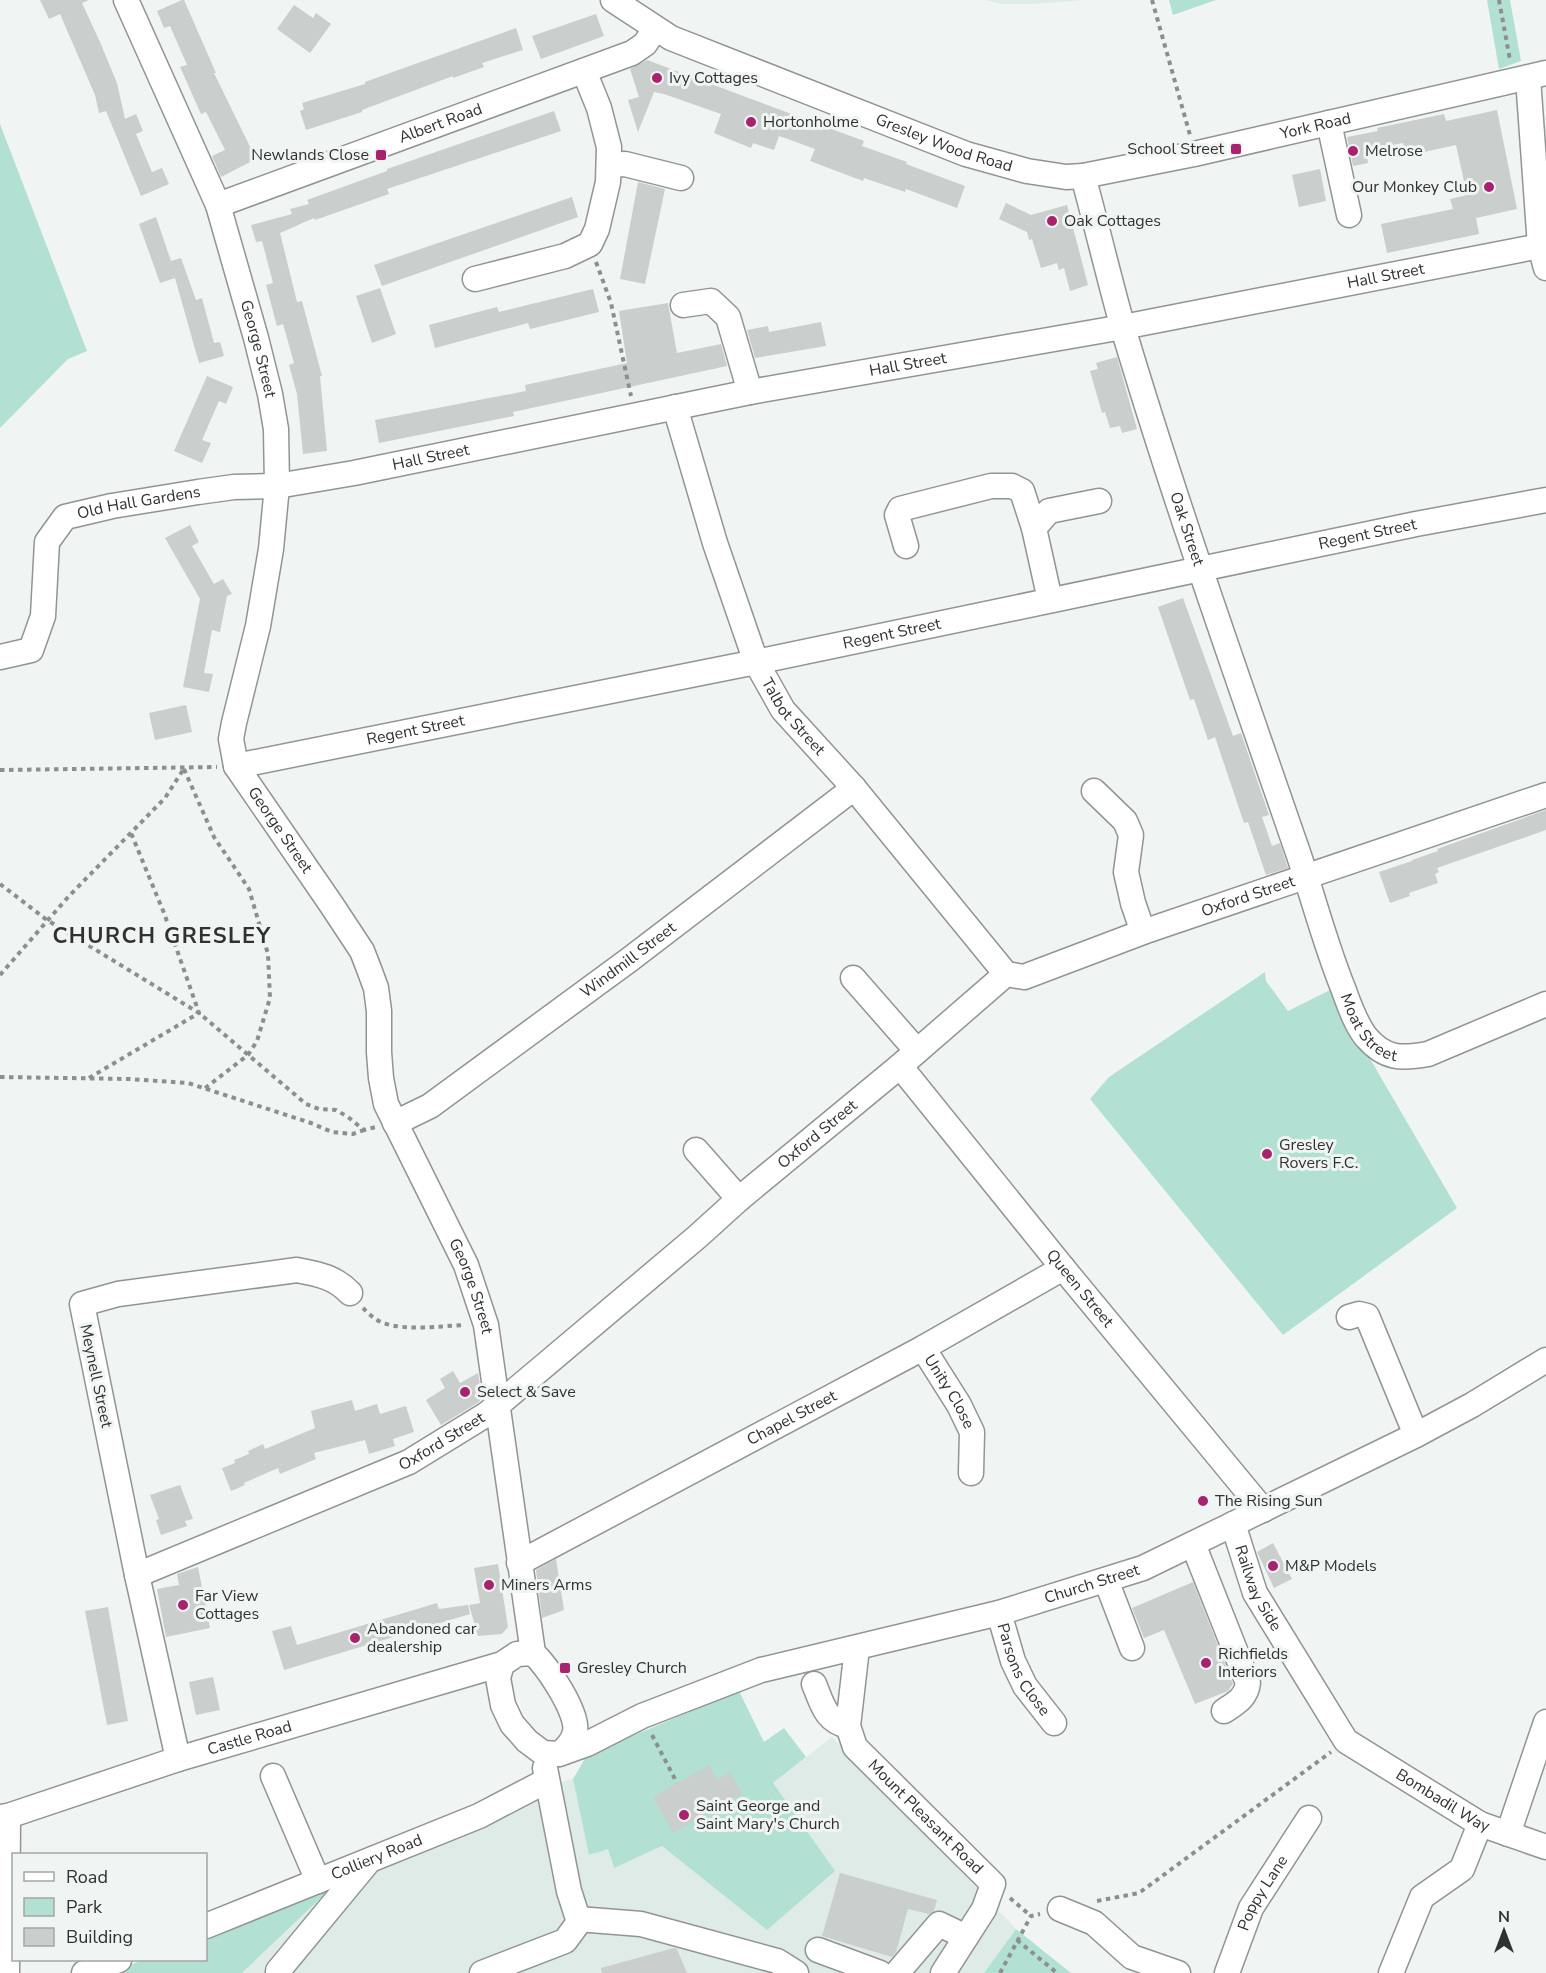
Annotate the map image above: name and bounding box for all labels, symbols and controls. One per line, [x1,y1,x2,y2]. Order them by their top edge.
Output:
place label: Ivy Cottages [669,67,758,89]
marker: Ivy Cottages [650,71,664,85]
street label: Albert Road [396,98,485,149]
street label: York Road [1277,107,1353,145]
street label: Gresley Wood Road [872,108,1015,177]
place label: Hortonholme [763,111,859,133]
marker: Hortonholme [744,115,758,129]
place label: School Street [1127,138,1224,160]
place label: Melrose [1365,140,1423,162]
marker: School Street [1229,142,1243,156]
place label: Newlands Close [251,144,369,166]
marker: Melrose [1346,144,1360,158]
marker: Newlands Close [374,148,388,162]
place label: Our Monkey Club [1352,176,1477,198]
marker: Our Monkey Club [1482,180,1496,194]
place label: Oak Cottages [1064,210,1161,232]
marker: Oak Cottages [1045,214,1059,228]
street label: Hall Street [1345,258,1426,294]
street label: George Street [235,297,281,400]
street label: Hall Street [868,347,949,382]
street label: Hall Street [390,439,472,476]
street label: Old Hall Gardens [75,481,202,525]
street label: Oak Street [1164,489,1210,569]
street label: Regent Street [1317,513,1419,555]
street label: Regent Street [841,613,943,655]
street label: Talbot Street [756,674,830,761]
street label: Regent Street [365,709,467,751]
street label: George Street [243,782,318,878]
street label: Oxford Street [1198,870,1298,922]
street label: Windmill Street [576,917,681,1003]
district label: CHURCH GRESLEY [52,921,272,951]
street label: Moat Street [1335,990,1399,1067]
street label: Oxford Street [773,1095,862,1174]
place label: Gresley Rovers F.C. [1279,1134,1358,1174]
marker: Gresley Rovers F.C. [1260,1147,1274,1161]
street label: George Street [443,1235,498,1336]
street label: Queen Street [1041,1245,1119,1332]
street label: Meynell Street [74,1322,118,1430]
street label: Unity Close [919,1350,980,1432]
place label: Select & Save [477,1381,576,1403]
marker: Select & Save [458,1385,472,1399]
street label: Chapel Street [743,1385,841,1451]
street label: Oxford Street [395,1407,489,1476]
place label: The Rising Sun [1215,1490,1323,1512]
marker: The Rising Sun [1196,1494,1210,1508]
street label: Railway Side [1229,1542,1287,1635]
place label: M&P Models [1285,1555,1377,1577]
street label: Church Street [1041,1559,1143,1609]
marker: M&P Models [1266,1559,1280,1573]
place label: Miners Arms [501,1574,592,1596]
marker: Miners Arms [482,1578,496,1592]
place label: Far View Cottages [195,1585,259,1625]
marker: Far View Cottages [176,1598,190,1612]
place label: Abandoned car dealership [367,1618,477,1658]
street label: Parsons Close [992,1620,1055,1721]
marker: Abandoned car dealership [348,1631,362,1645]
place label: Richfields Interiors [1218,1643,1288,1683]
marker: Richfields Interiors [1199,1656,1213,1670]
place label: Gresley Church [577,1657,687,1679]
marker: Gresley Church [558,1661,572,1675]
street label: Castle Road [205,1715,294,1761]
street label: Mount Pleasant Road [863,1755,988,1879]
street label: Bombadil Way [1392,1764,1493,1838]
place label: Saint George and Saint Mary's Church [696,1795,840,1835]
marker: Saint George and Saint Mary's Church [677,1808,691,1822]
street label: Colliery Road [328,1829,426,1886]
street label: Poppy Lane [1233,1851,1293,1934]
legend [12,1853,207,1961]
text: Road [66,1865,108,1889]
text: Park [66,1895,103,1919]
north arrow [1474,1901,1534,1961]
text: N [1498,1906,1510,1928]
text: Building [66,1925,133,1949]

